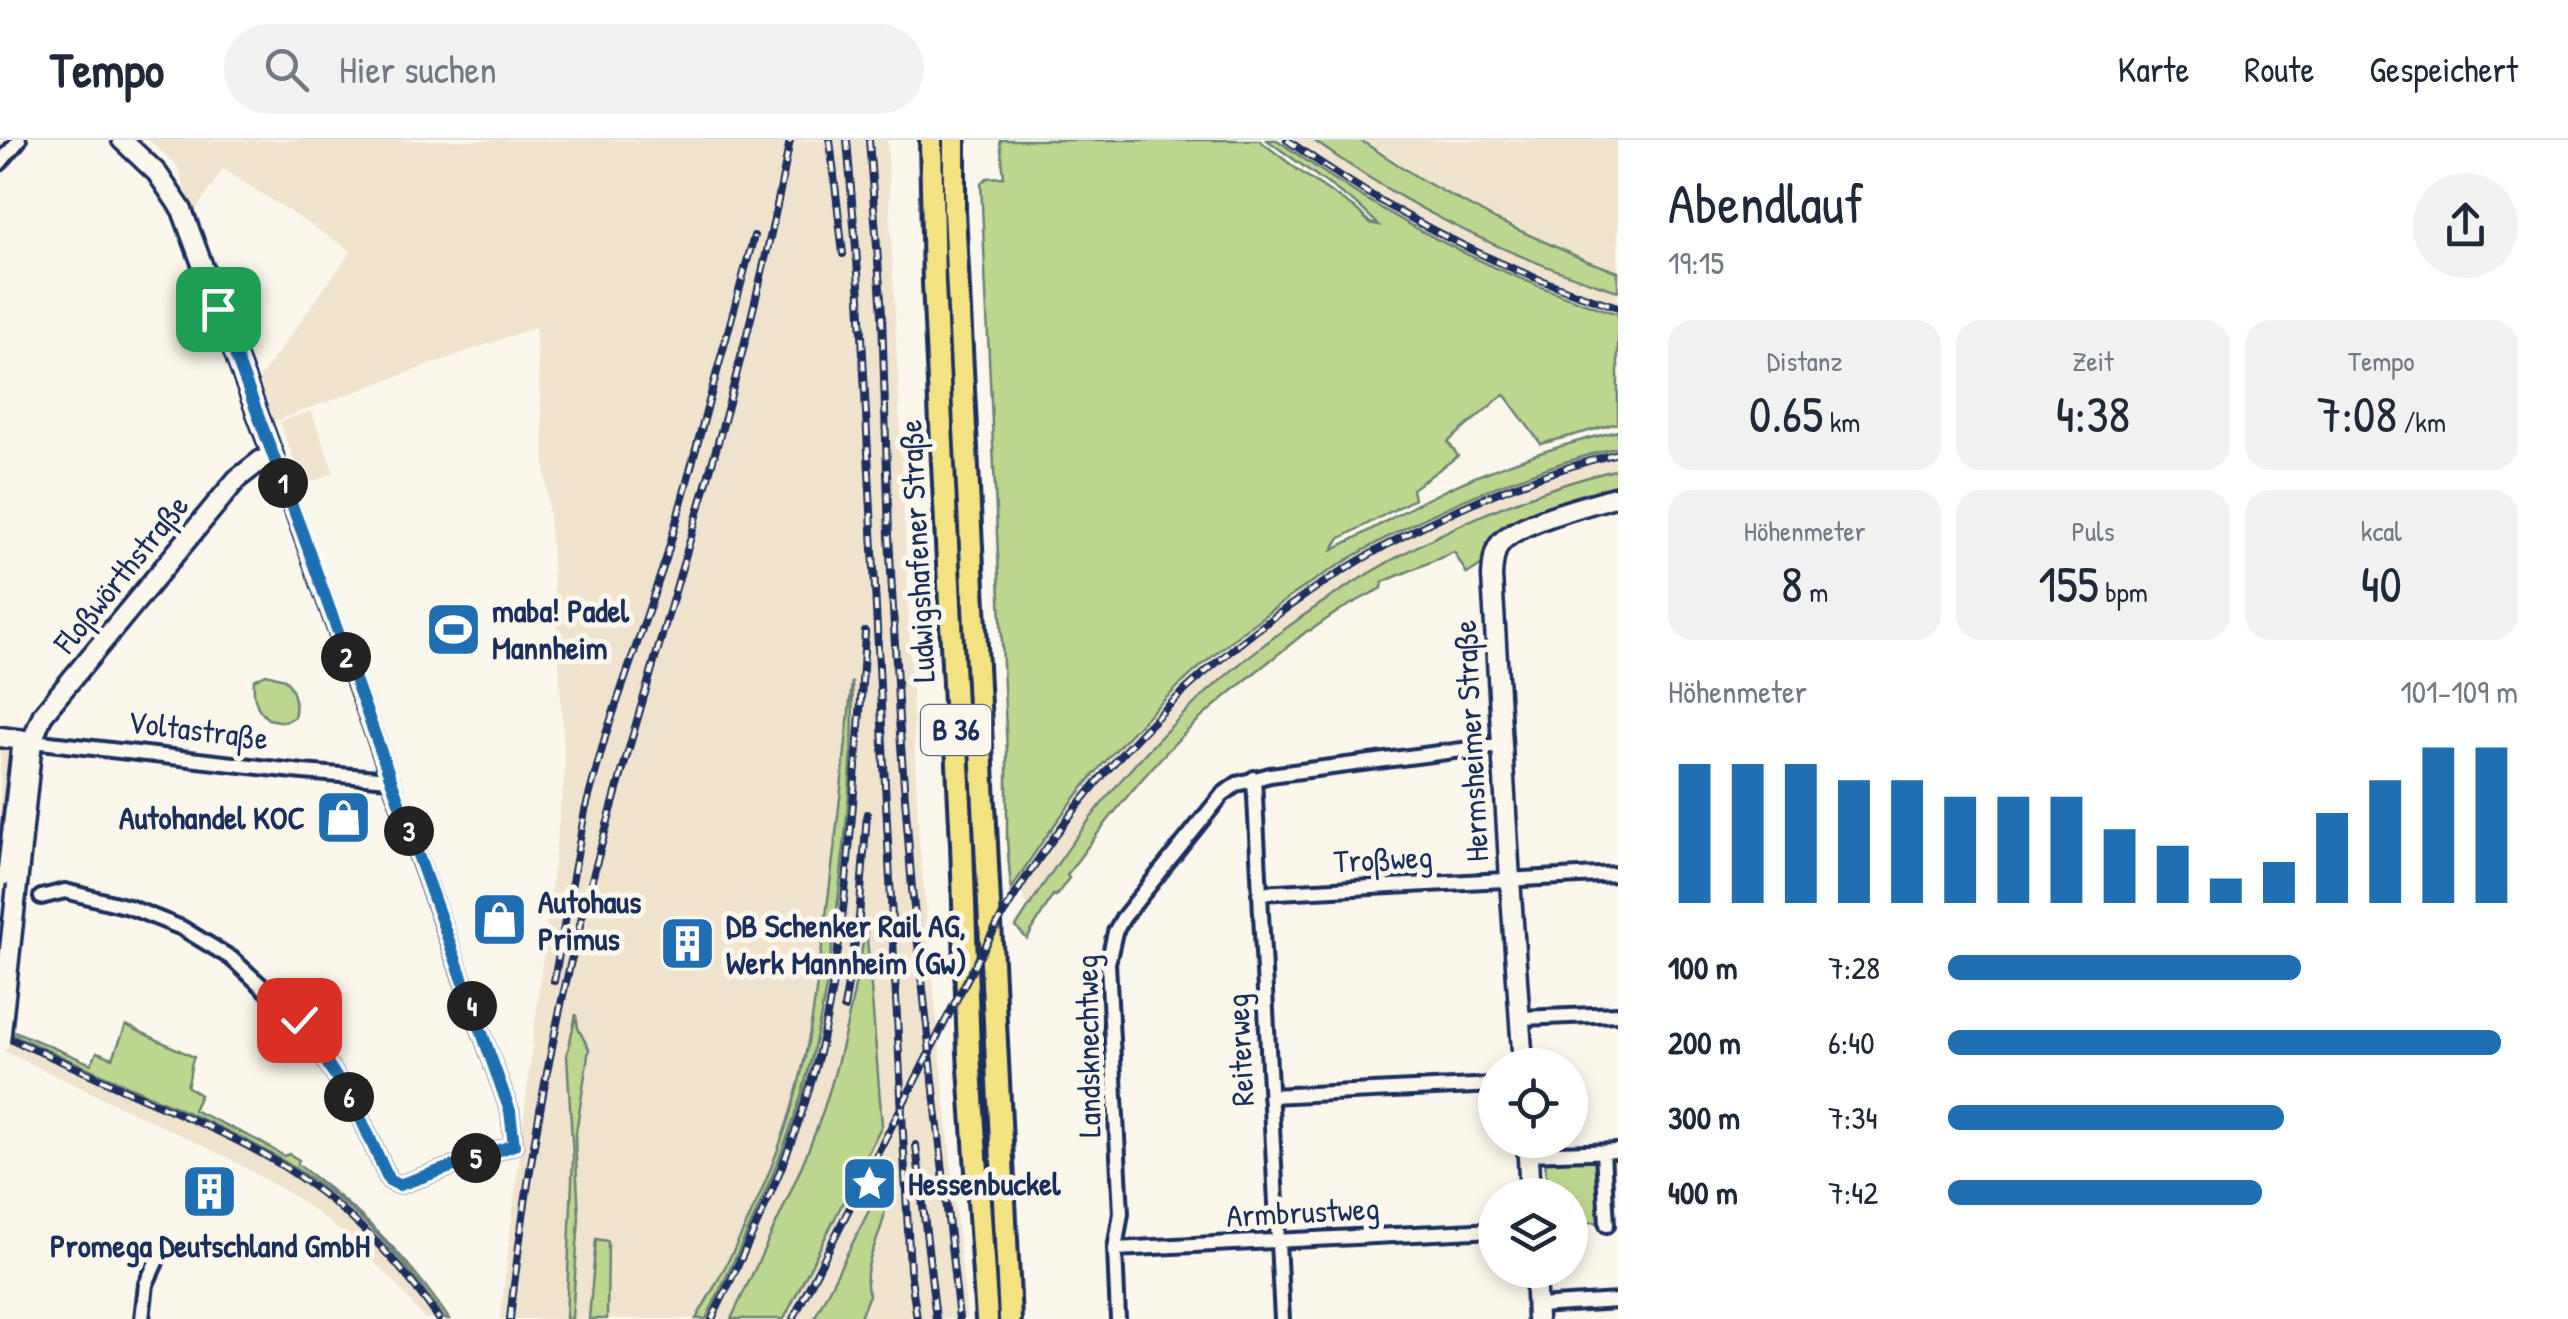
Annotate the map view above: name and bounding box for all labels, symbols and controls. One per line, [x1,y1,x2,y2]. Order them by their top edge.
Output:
search box [224,24,924,114]
text: Tempo [50,37,164,102]
icon: search [259,42,314,97]
text: Hier suchen [339,43,497,95]
text: Karte [2118,46,2189,93]
text: Route [2244,46,2314,93]
text: Gespeichert [2369,46,2518,93]
text: Abendlauf [1668,166,1864,240]
button: share [2413,173,2518,278]
text: 19:15 [1668,241,1724,284]
pin [176,267,261,352]
icon: arrive [191,282,246,337]
text: Distanz [1767,342,1842,380]
text: Zeit [2072,342,2114,380]
text: Tempo [2348,342,2415,380]
text: 0.65 [1749,380,1823,448]
text: 4:38 [2056,380,2130,448]
text: 7:08 [2317,380,2397,448]
text: km [1823,403,1860,441]
text: /km [2397,403,2446,441]
street label: Ludwigshafener Straße [888,418,945,683]
pin: 1 [258,458,308,508]
text: 1 [278,464,288,502]
street label: Floßwörthstraße [43,485,198,663]
text: Höhenmeter [1744,512,1866,550]
text: Puls [2072,512,2114,550]
text: kcal [2361,512,2402,550]
text: 8 [1781,550,1803,618]
text: 155 [2038,550,2099,618]
text: 40 [2361,550,2402,618]
text: m [1803,573,1828,611]
text: bpm [2099,573,2148,611]
place label: maba! Padel Mannheim [492,589,630,669]
sports icon: maba! Padel Mannheim [423,599,483,659]
street label: Hermsheimer Straße [1443,619,1498,863]
pin: 2 [321,632,371,682]
text: 2 [339,638,353,676]
text: Höhenmeter [1668,670,1807,713]
text: 101–109 m [2400,670,2518,713]
street label: Voltastraße [126,700,271,759]
road number: B 36 [921,705,991,755]
shop icon: Autohandel KOC [314,788,374,848]
place label: Autohandel KOC [119,796,305,839]
pin: 3 [384,806,434,856]
text: 3 [403,812,415,850]
street label: Troßweg [1332,834,1433,883]
place label: Autohaus Primus [538,880,641,960]
shop icon: Autohaus Primus [469,890,529,950]
place label: DB Schenker Rail AG, Werk Mannheim (Gw) [726,904,967,984]
building icon: DB Schenker Rail AG, Werk Mannheim (Gw) [657,914,717,974]
text: 100 m [1668,946,1737,989]
text: 7:28 [1828,946,1880,989]
street label: Landsknechtweg [1064,954,1111,1138]
pin [257,978,342,1063]
pin: 4 [447,981,497,1031]
text: 4 [467,987,477,1025]
icon: check [272,993,327,1048]
street label: Reiterweg [1215,993,1264,1107]
text: 200 m [1668,1021,1741,1064]
text: 6:40 [1828,1021,1875,1064]
map controls [1478,1048,1588,1288]
button: locate [1478,1048,1588,1158]
pin: 6 [324,1072,374,1122]
text: 6 [343,1078,355,1116]
text: 300 m [1668,1096,1740,1139]
text: 7:34 [1828,1096,1878,1139]
pin: 5 [451,1133,501,1183]
text: 5 [470,1139,482,1177]
place icon: Hessenbuckel [839,1154,899,1214]
building icon: Promega Deutschland GmbH [180,1162,240,1222]
place label: Hessenbuckel [908,1162,1062,1205]
text: 400 m [1668,1171,1738,1214]
text: 7:42 [1828,1171,1878,1214]
button: layers [1478,1178,1588,1288]
street label: Armbrustweg [1225,1186,1381,1237]
place label: Promega Deutschland GmbH [50,1224,370,1268]

